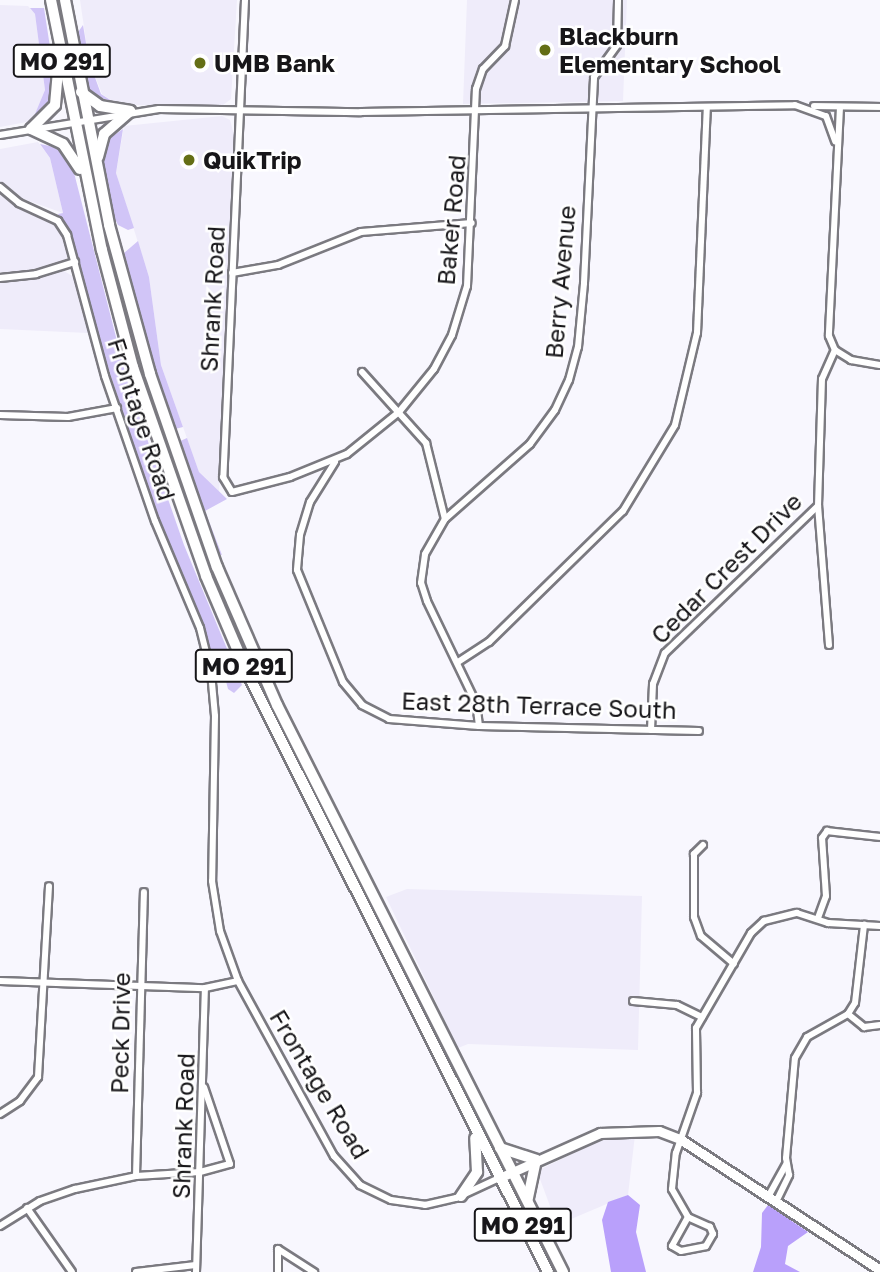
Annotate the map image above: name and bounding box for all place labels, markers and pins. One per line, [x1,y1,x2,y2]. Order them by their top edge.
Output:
place label: Blackburn Elementary School [559,22,781,78]
marker: Blackburn Elementary School [537,42,553,58]
place label: UMB Bank [214,49,335,77]
marker: UMB Bank [192,55,208,71]
place label: QuikTrip [203,146,302,174]
marker: QuikTrip [181,152,197,168]

